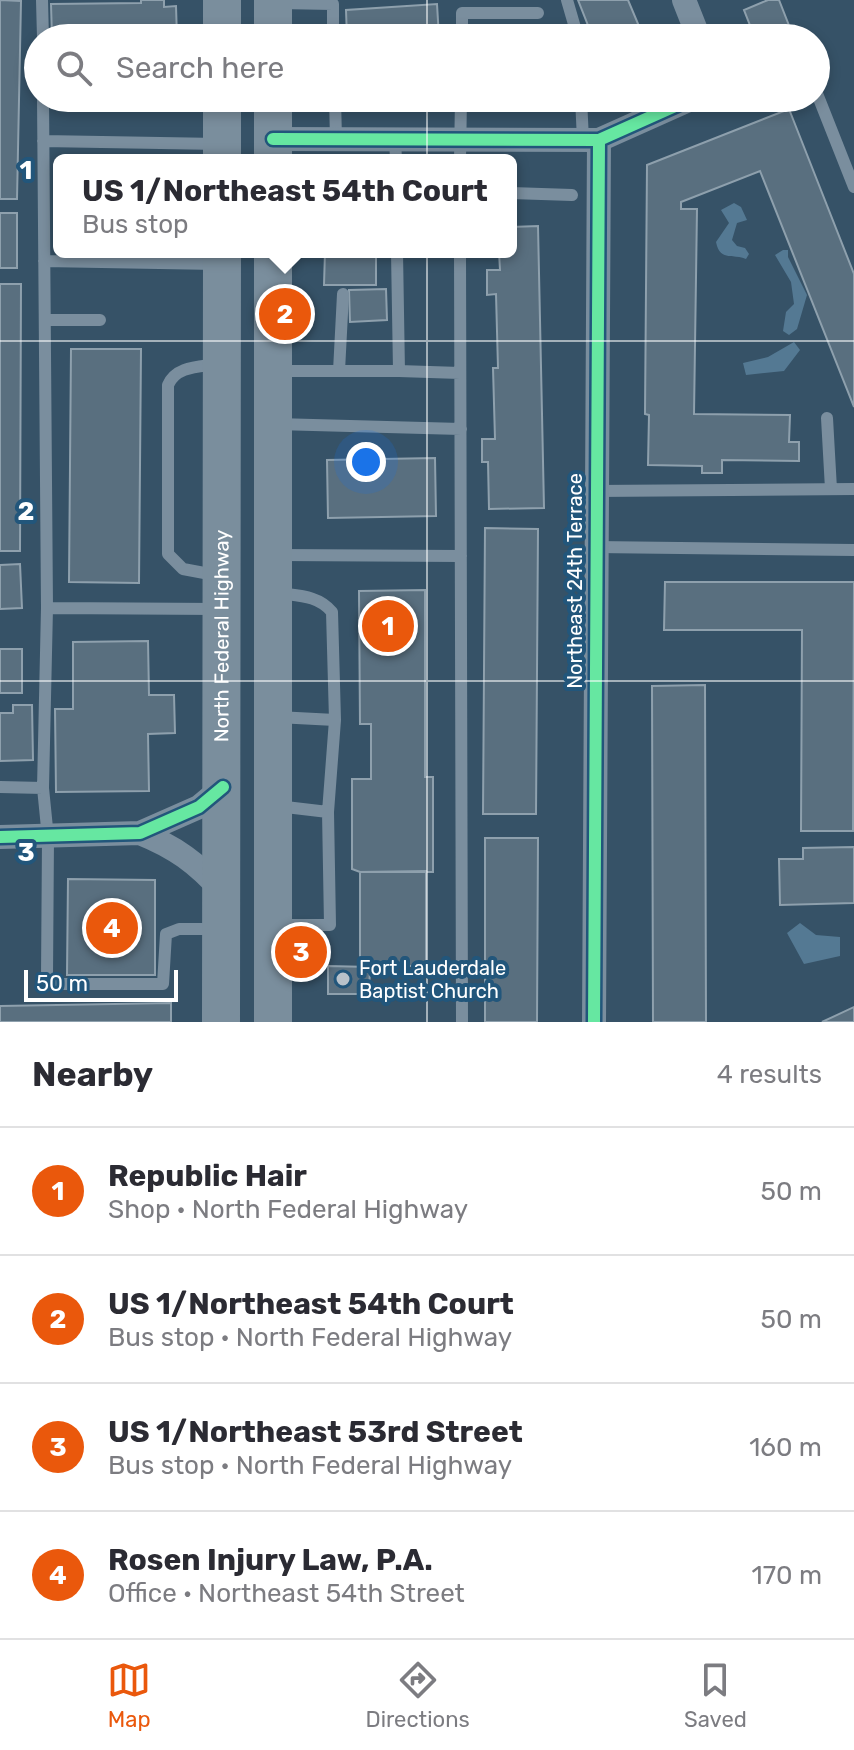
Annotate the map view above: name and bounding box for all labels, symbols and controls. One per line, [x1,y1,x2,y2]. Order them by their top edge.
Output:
search box [24,24,830,112]
icon: search [52,46,96,90]
text: Search here [116,50,284,86]
popup [53,154,517,258]
text: 1 [20,155,32,186]
text: US 1/Northeast 54th Court [82,173,488,209]
text: Bus stop [82,209,189,240]
pin: 2 [259,284,311,344]
your location [346,442,386,482]
street label: Northeast 24th Terrace [563,473,587,689]
text: 2 [18,496,34,527]
street label: North Federal Highway [209,530,234,742]
pin: 1 [362,596,414,656]
text: 3 [17,837,35,868]
pin: 4 [86,898,138,958]
pin: 3 [275,922,327,982]
place label: Fort Lauderdale Baptist Church [359,956,506,1003]
scale bar [24,966,178,1002]
text: 50 m [36,970,88,997]
marker: Fort Lauderdale Baptist Church [334,970,352,988]
text: Nearby [32,1054,153,1095]
text: 4 results [717,1059,822,1090]
text: Republic Hair [108,1158,307,1194]
text: 1 [52,1176,64,1207]
text: 50 m [761,1176,822,1207]
text: Shop · North Federal Highway [108,1194,468,1225]
text: US 1/Northeast 54th Court [108,1286,514,1322]
text: 2 [50,1304,66,1335]
text: 50 m [761,1304,822,1335]
text: Bus stop · North Federal Highway [108,1322,512,1353]
text: US 1/Northeast 53rd Street [108,1414,523,1450]
text: 3 [49,1432,67,1463]
text: 160 m [749,1432,822,1463]
text: Bus stop · North Federal Highway [108,1450,512,1481]
text: Rosen Injury Law, P.A. [108,1542,433,1578]
text: 4 [49,1560,67,1591]
text: 170 m [752,1560,822,1591]
text: Office · Northeast 54th Street [108,1578,465,1609]
tab: Map [107,1658,151,1733]
tab: Directions [365,1658,470,1733]
tab: Saved [684,1658,747,1733]

